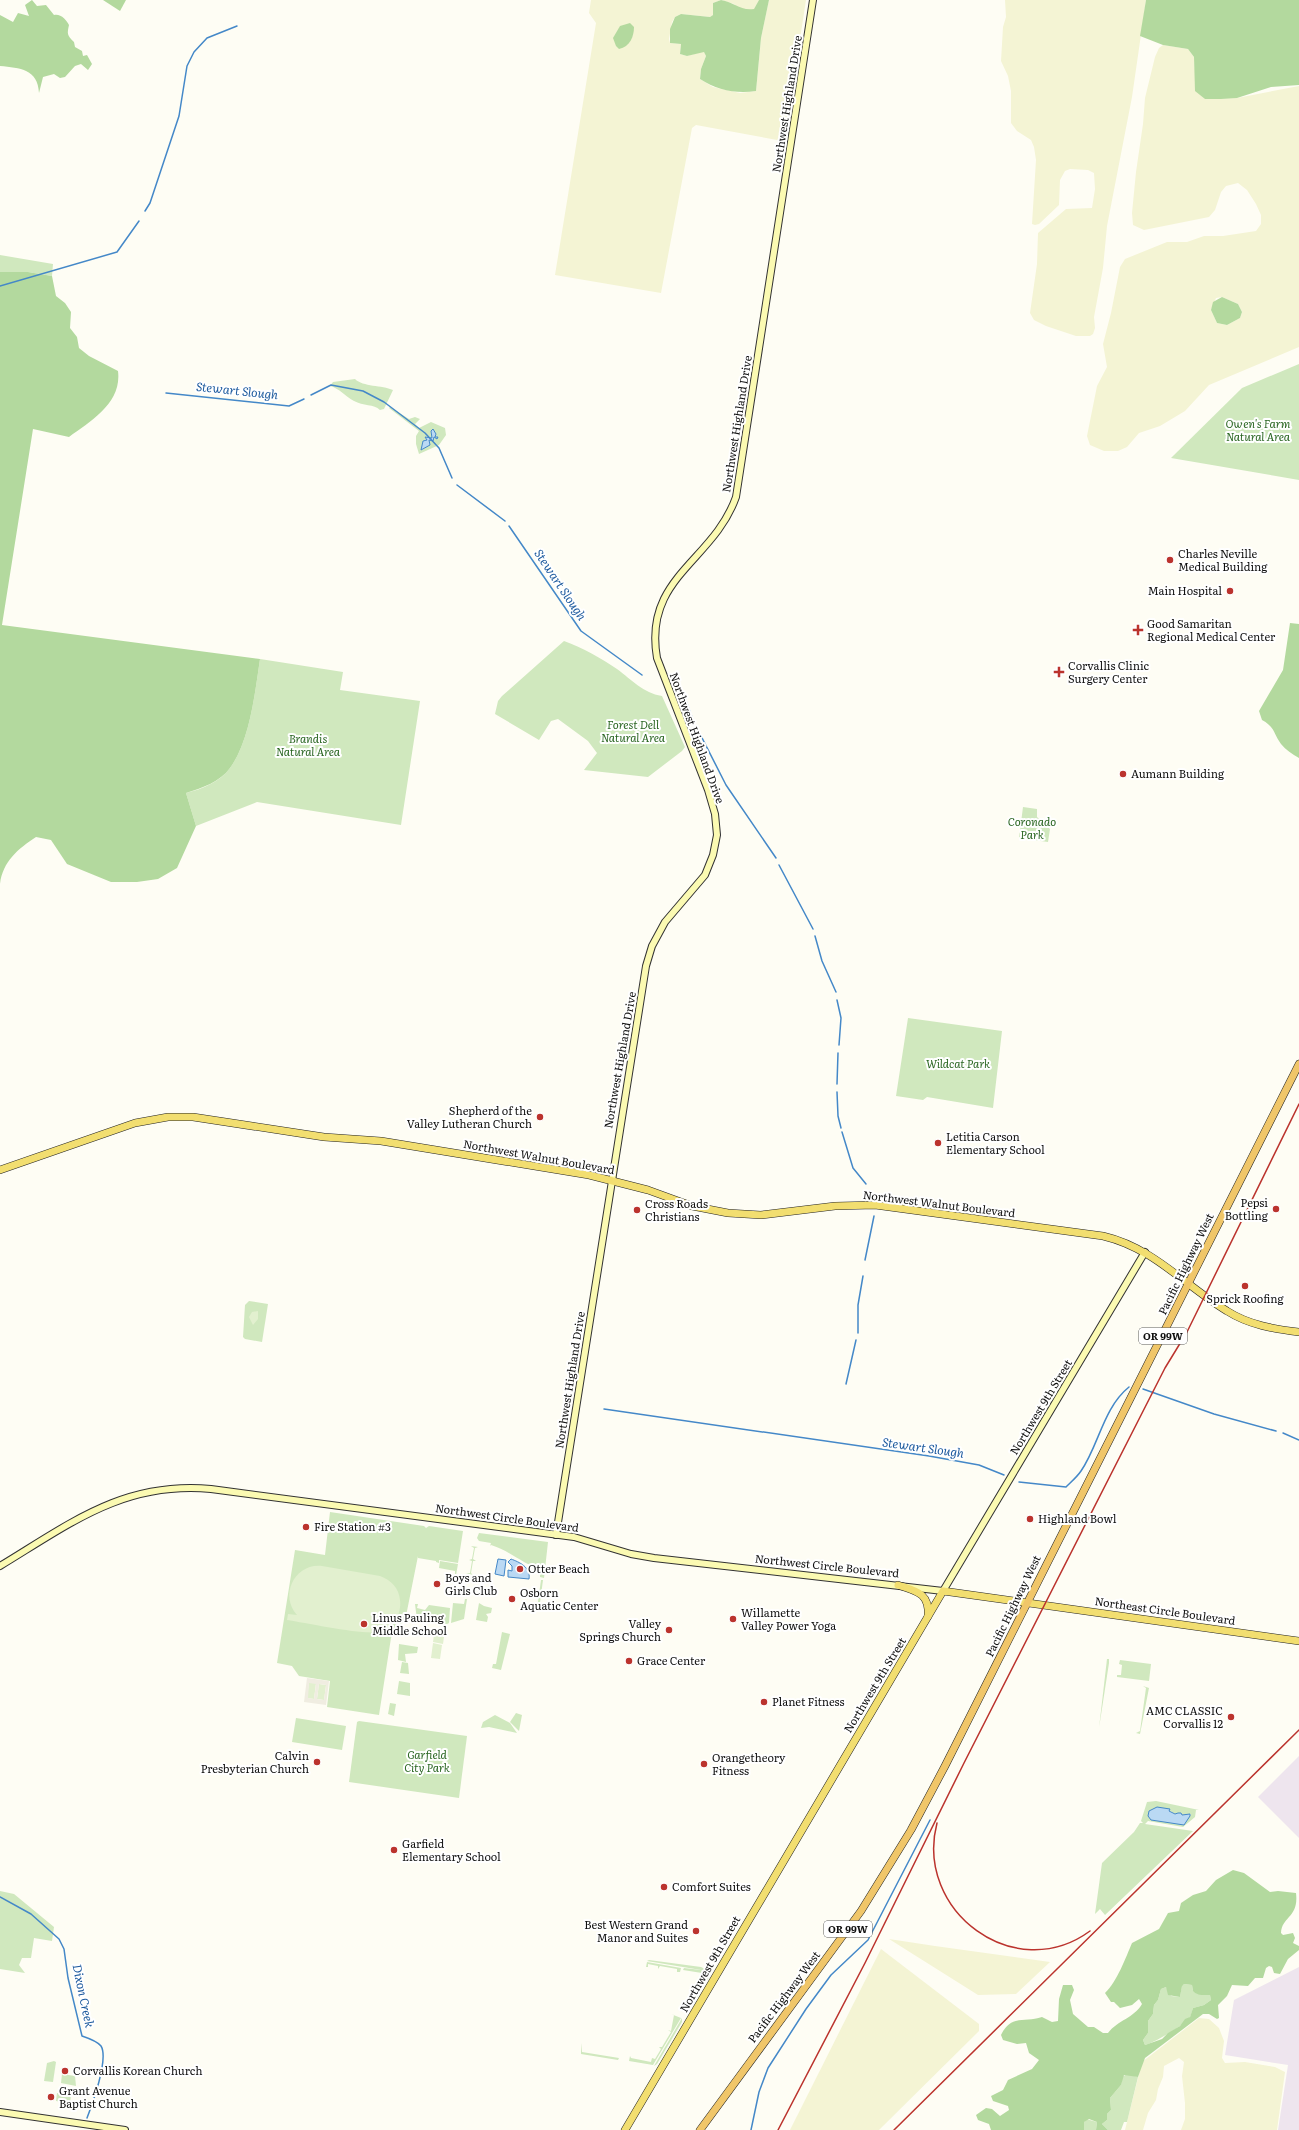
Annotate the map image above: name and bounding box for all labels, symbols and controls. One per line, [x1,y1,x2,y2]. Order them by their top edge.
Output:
street label: Northwest Highland Drive [767,34,805,174]
street label: Northwest Highland Drive [717,354,755,494]
water label: Stewart Slough [195,377,279,403]
park label: Owen's Farm Natural Area [1226,415,1291,444]
water label: Stewart Slough [530,545,591,624]
place label: Charles Neville Medical Building [1178,545,1268,574]
marker: Charles Neville Medical Building [1165,555,1175,565]
place label: Main Hospital [1148,582,1222,598]
marker: Main Hospital [1225,586,1235,596]
place label: Good Samaritan Regional Medical Center [1147,615,1276,644]
marker: Good Samaritan Regional Medical Center [1132,624,1144,636]
place label: Corvallis Clinic Surgery Center [1068,657,1150,686]
marker: Corvallis Clinic Surgery Center [1053,666,1065,678]
street label: Northwest Highland Drive [667,670,729,806]
park label: Forest Dell Natural Area [601,716,666,745]
park label: Brandis Natural Area [276,730,341,759]
place label: Aumann Building [1131,765,1225,781]
marker: Aumann Building [1118,769,1128,779]
park label: Coronado Park [1008,813,1056,842]
street label: Northwest Highland Drive [599,990,639,1129]
park label: Wildcat Park [926,1055,990,1071]
place label: Shepherd of the Valley Lutheran Church [407,1102,532,1131]
marker: Shepherd of the Valley Lutheran Church [535,1112,545,1122]
place label: Letitia Carson Elementary School [946,1128,1045,1157]
street label: Northwest Walnut Boulevard [462,1135,616,1177]
marker: Letitia Carson Elementary School [933,1138,943,1148]
street label: Northwest Walnut Boulevard [862,1186,1016,1220]
place label: Pepsi Bottling [1225,1194,1269,1223]
place label: Cross Roads Christians [645,1195,708,1224]
marker: Pepsi Bottling [1271,1204,1281,1214]
marker: Cross Roads Christians [632,1205,642,1215]
street label: Pacific Highway West [1154,1210,1217,1317]
marker: Sprick Roofing [1240,1281,1250,1291]
place label: Sprick Roofing [1206,1290,1285,1306]
street label: Northwest Highland Drive [550,1310,588,1450]
road number: OR 99W [1139,1328,1187,1344]
street label: Northwest 9th Street [1005,1355,1075,1457]
water label: Stewart Slough [881,1432,965,1462]
street label: Northwest Circle Boulevard [434,1499,580,1535]
place label: Highland Bowl [1038,1510,1117,1526]
marker: Highland Bowl [1025,1514,1035,1524]
place label: Fire Station #3 [314,1518,391,1534]
marker: Fire Station #3 [301,1522,311,1532]
street label: Northwest Circle Boulevard [754,1549,900,1581]
street label: Pacific Highway West [981,1552,1044,1659]
place label: Otter Beach [528,1560,590,1576]
marker: Otter Beach [515,1564,525,1574]
place label: Boys and Girls Club [445,1569,498,1598]
marker: Boys and Girls Club [432,1579,442,1589]
place label: Osborn Aquatic Center [520,1584,599,1613]
street label: Northeast Circle Boulevard [1094,1592,1237,1628]
marker: Osborn Aquatic Center [507,1594,517,1604]
place label: Willamette Valley Power Yoga [741,1604,836,1633]
place label: Linus Pauling Middle School [372,1609,447,1638]
marker: Willamette Valley Power Yoga [728,1614,738,1624]
place label: Valley Springs Church [579,1615,662,1644]
marker: Linus Pauling Middle School [359,1619,369,1629]
marker: Valley Springs Church [664,1625,674,1635]
street label: Northwest 9th Street [839,1633,909,1735]
place label: Grace Center [637,1652,706,1668]
marker: Grace Center [624,1656,634,1666]
place label: Planet Fitness [772,1693,845,1709]
marker: Planet Fitness [759,1697,769,1707]
place label: AMC CLASSIC Corvallis 12 [1146,1702,1223,1731]
marker: AMC CLASSIC Corvallis 12 [1226,1712,1236,1722]
park label: Garfield City Park [404,1746,450,1775]
place label: Calvin Presbyterian Church [201,1747,309,1776]
place label: Orangetheory Fitness [712,1749,786,1778]
marker: Calvin Presbyterian Church [312,1757,322,1767]
marker: Orangetheory Fitness [699,1759,709,1769]
place label: Garfield Elementary School [402,1835,501,1864]
marker: Garfield Elementary School [389,1845,399,1855]
place label: Comfort Suites [672,1878,751,1894]
marker: Comfort Suites [659,1882,669,1892]
street label: Northwest 9th Street [675,1912,744,2015]
place label: Best Western Grand Manor and Suites [584,1916,688,1945]
road number: OR 99W [824,1921,872,1937]
marker: Best Western Grand Manor and Suites [691,1926,701,1936]
street label: Pacific Highway West [743,1947,823,2046]
water label: Dixon Creek [68,1962,100,2030]
place label: Corvallis Korean Church [73,2062,203,2078]
marker: Corvallis Korean Church [60,2066,70,2076]
place label: Grant Avenue Baptist Church [59,2082,138,2111]
marker: Grant Avenue Baptist Church [46,2092,56,2102]

